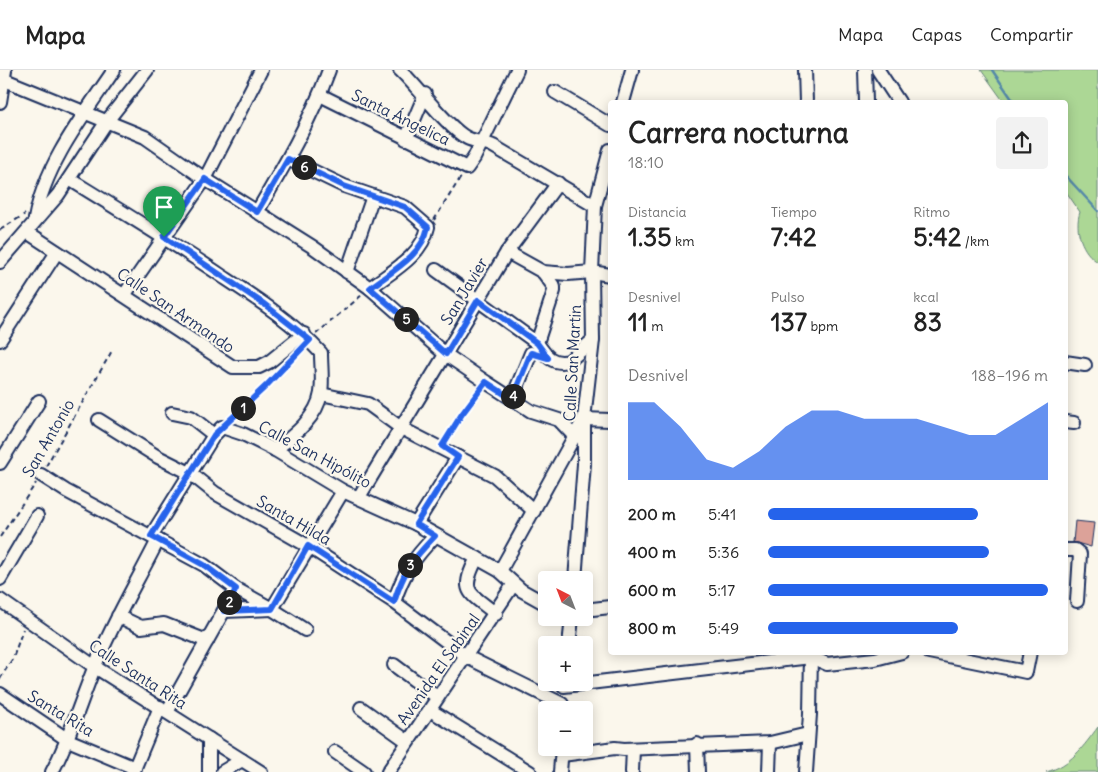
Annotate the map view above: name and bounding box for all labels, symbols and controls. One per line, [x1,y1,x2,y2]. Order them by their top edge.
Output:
text: Mapa [25,20,85,50]
text: Mapa [838,23,883,46]
text: Capas [911,23,962,46]
text: Compartir [990,23,1073,46]
street label: Santa Ángelica [349,85,453,149]
text: Carrera nocturna [628,115,849,151]
button: share [996,117,1048,169]
text: 18:10 [628,152,664,172]
pin: 6 [292,154,316,180]
text: 6 [300,158,309,176]
pin [143,186,185,237]
icon: arrive [150,193,178,221]
text: Distancia [628,203,687,221]
text: Tiempo [771,203,817,221]
text: Ritmo [913,203,950,221]
text: 1.35 [628,221,672,253]
text: 7:42 [771,221,817,253]
text: 5:42 [913,221,962,253]
text: km [672,232,694,250]
text: /km [962,232,989,250]
street label: San Javier [436,253,492,328]
street label: Calle San Armando [113,263,239,357]
text: Desnivel [628,288,681,306]
text: Pulso [771,288,805,306]
text: kcal [913,288,939,306]
street label: Calle San Martin [559,304,585,422]
pin: 5 [394,306,418,332]
text: 11 [628,306,648,338]
text: 137 [771,306,807,338]
text: 83 [913,306,942,338]
text: 5 [402,310,411,328]
text: m [648,317,663,335]
text: bpm [807,317,838,335]
text: Desnivel [628,365,688,385]
text: 188–196 m [972,365,1048,385]
pin: 4 [500,384,526,408]
text: 4 [509,387,518,405]
street label: San Antonio [18,395,78,481]
pin: 1 [230,396,256,420]
text: 1 [241,399,246,417]
street label: Calle San Hipólito [255,416,375,492]
street label: Santa Hilda [253,491,335,549]
text: 200 m [628,504,676,524]
text: 5:41 [708,504,736,524]
text: 400 m [628,542,676,562]
text: 5:36 [708,542,739,562]
pin: 3 [398,552,422,578]
text: 3 [407,556,414,574]
north arrow [538,571,592,626]
map controls [538,571,593,756]
text: 600 m [628,580,676,600]
text: 5:17 [708,580,735,600]
pin: 2 [216,590,242,614]
text: 2 [226,593,233,611]
street label: Avenida El Sabinal [392,610,484,728]
text: 800 m [628,618,676,638]
text: 5:49 [708,618,739,638]
street label: Calle Santa Rita [85,635,191,713]
button: + [538,636,593,691]
street label: Santa Rita [24,685,98,741]
button: − [538,701,593,756]

